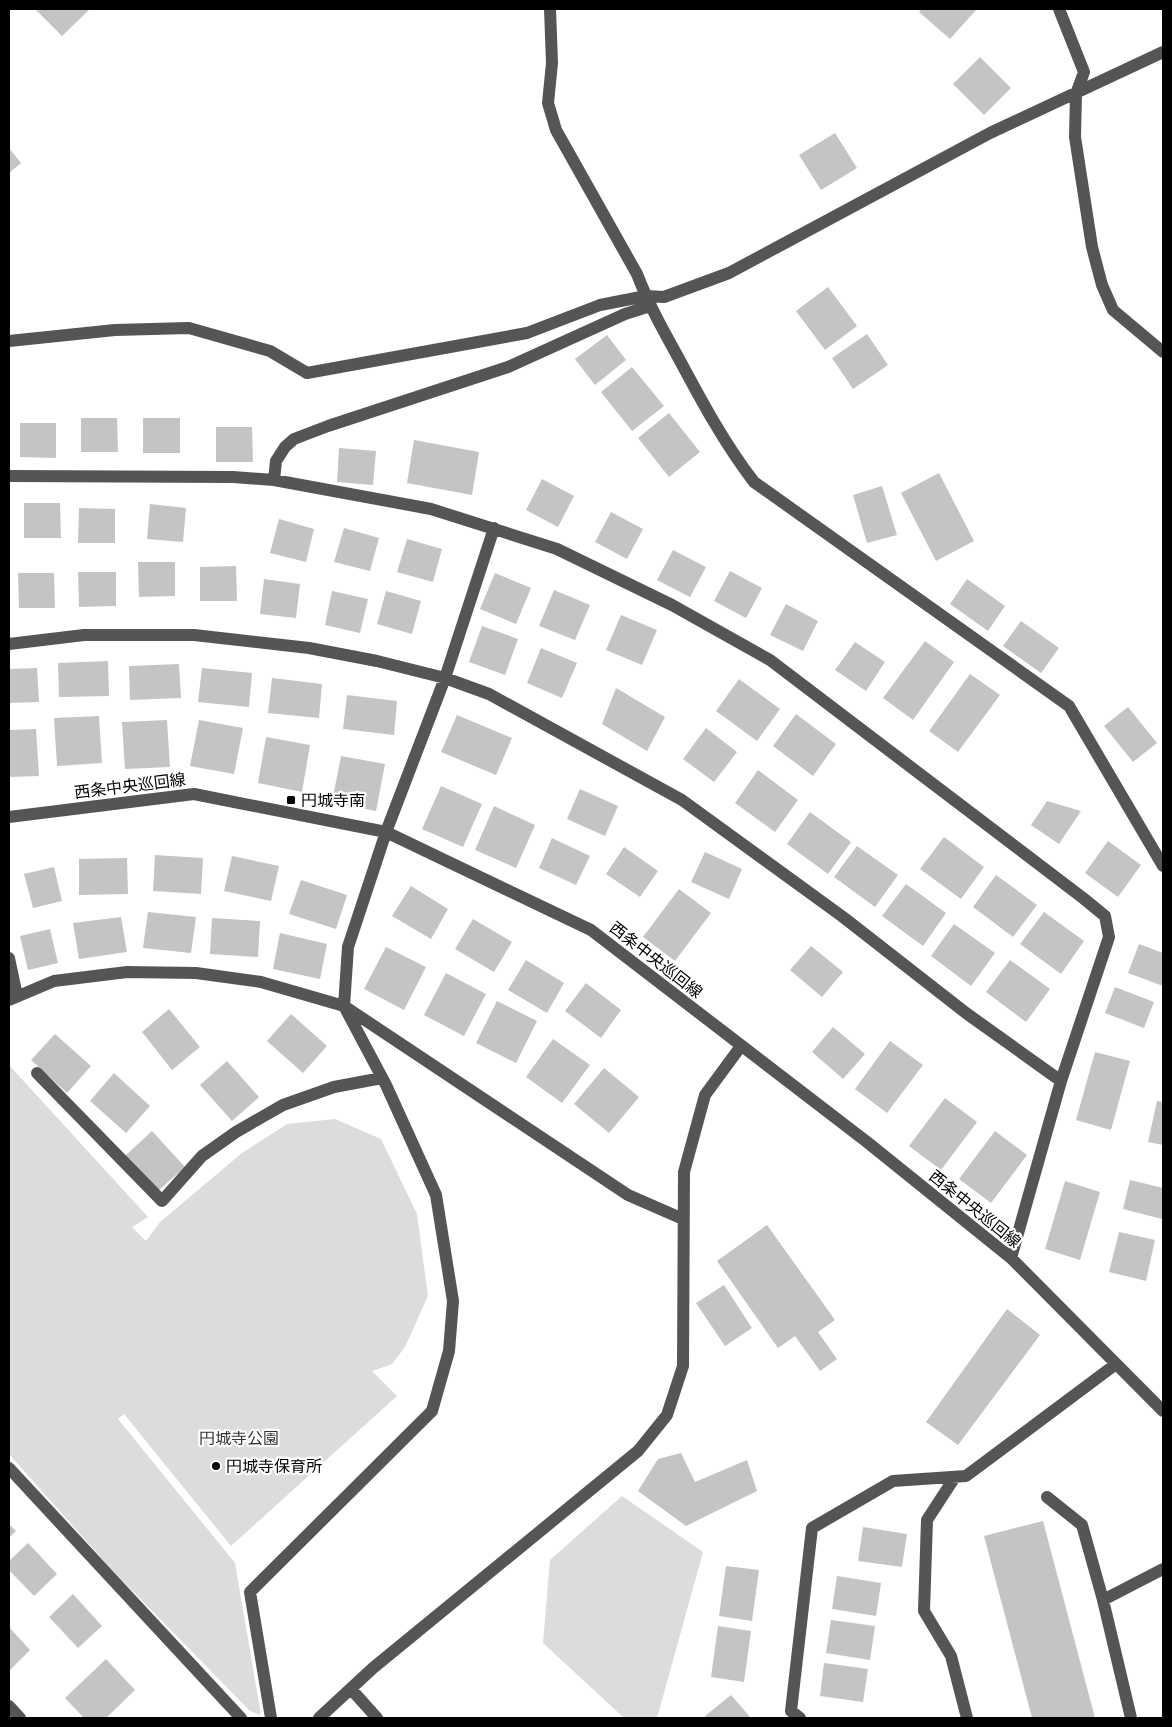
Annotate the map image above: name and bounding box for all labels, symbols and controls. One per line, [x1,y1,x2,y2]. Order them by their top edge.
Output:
street label: 西条中央巡回線 [73,770,187,802]
place label: 円城寺南 [301,791,365,810]
marker: 円城寺南 [285,794,297,806]
street label: 西条中央巡回線 [606,918,706,1002]
street label: 西条中央巡回線 [925,1166,1025,1252]
park label: 円城寺公園 [199,1429,279,1448]
place label: 円城寺保育所 [226,1457,322,1476]
marker: 円城寺保育所 [210,1460,222,1472]

